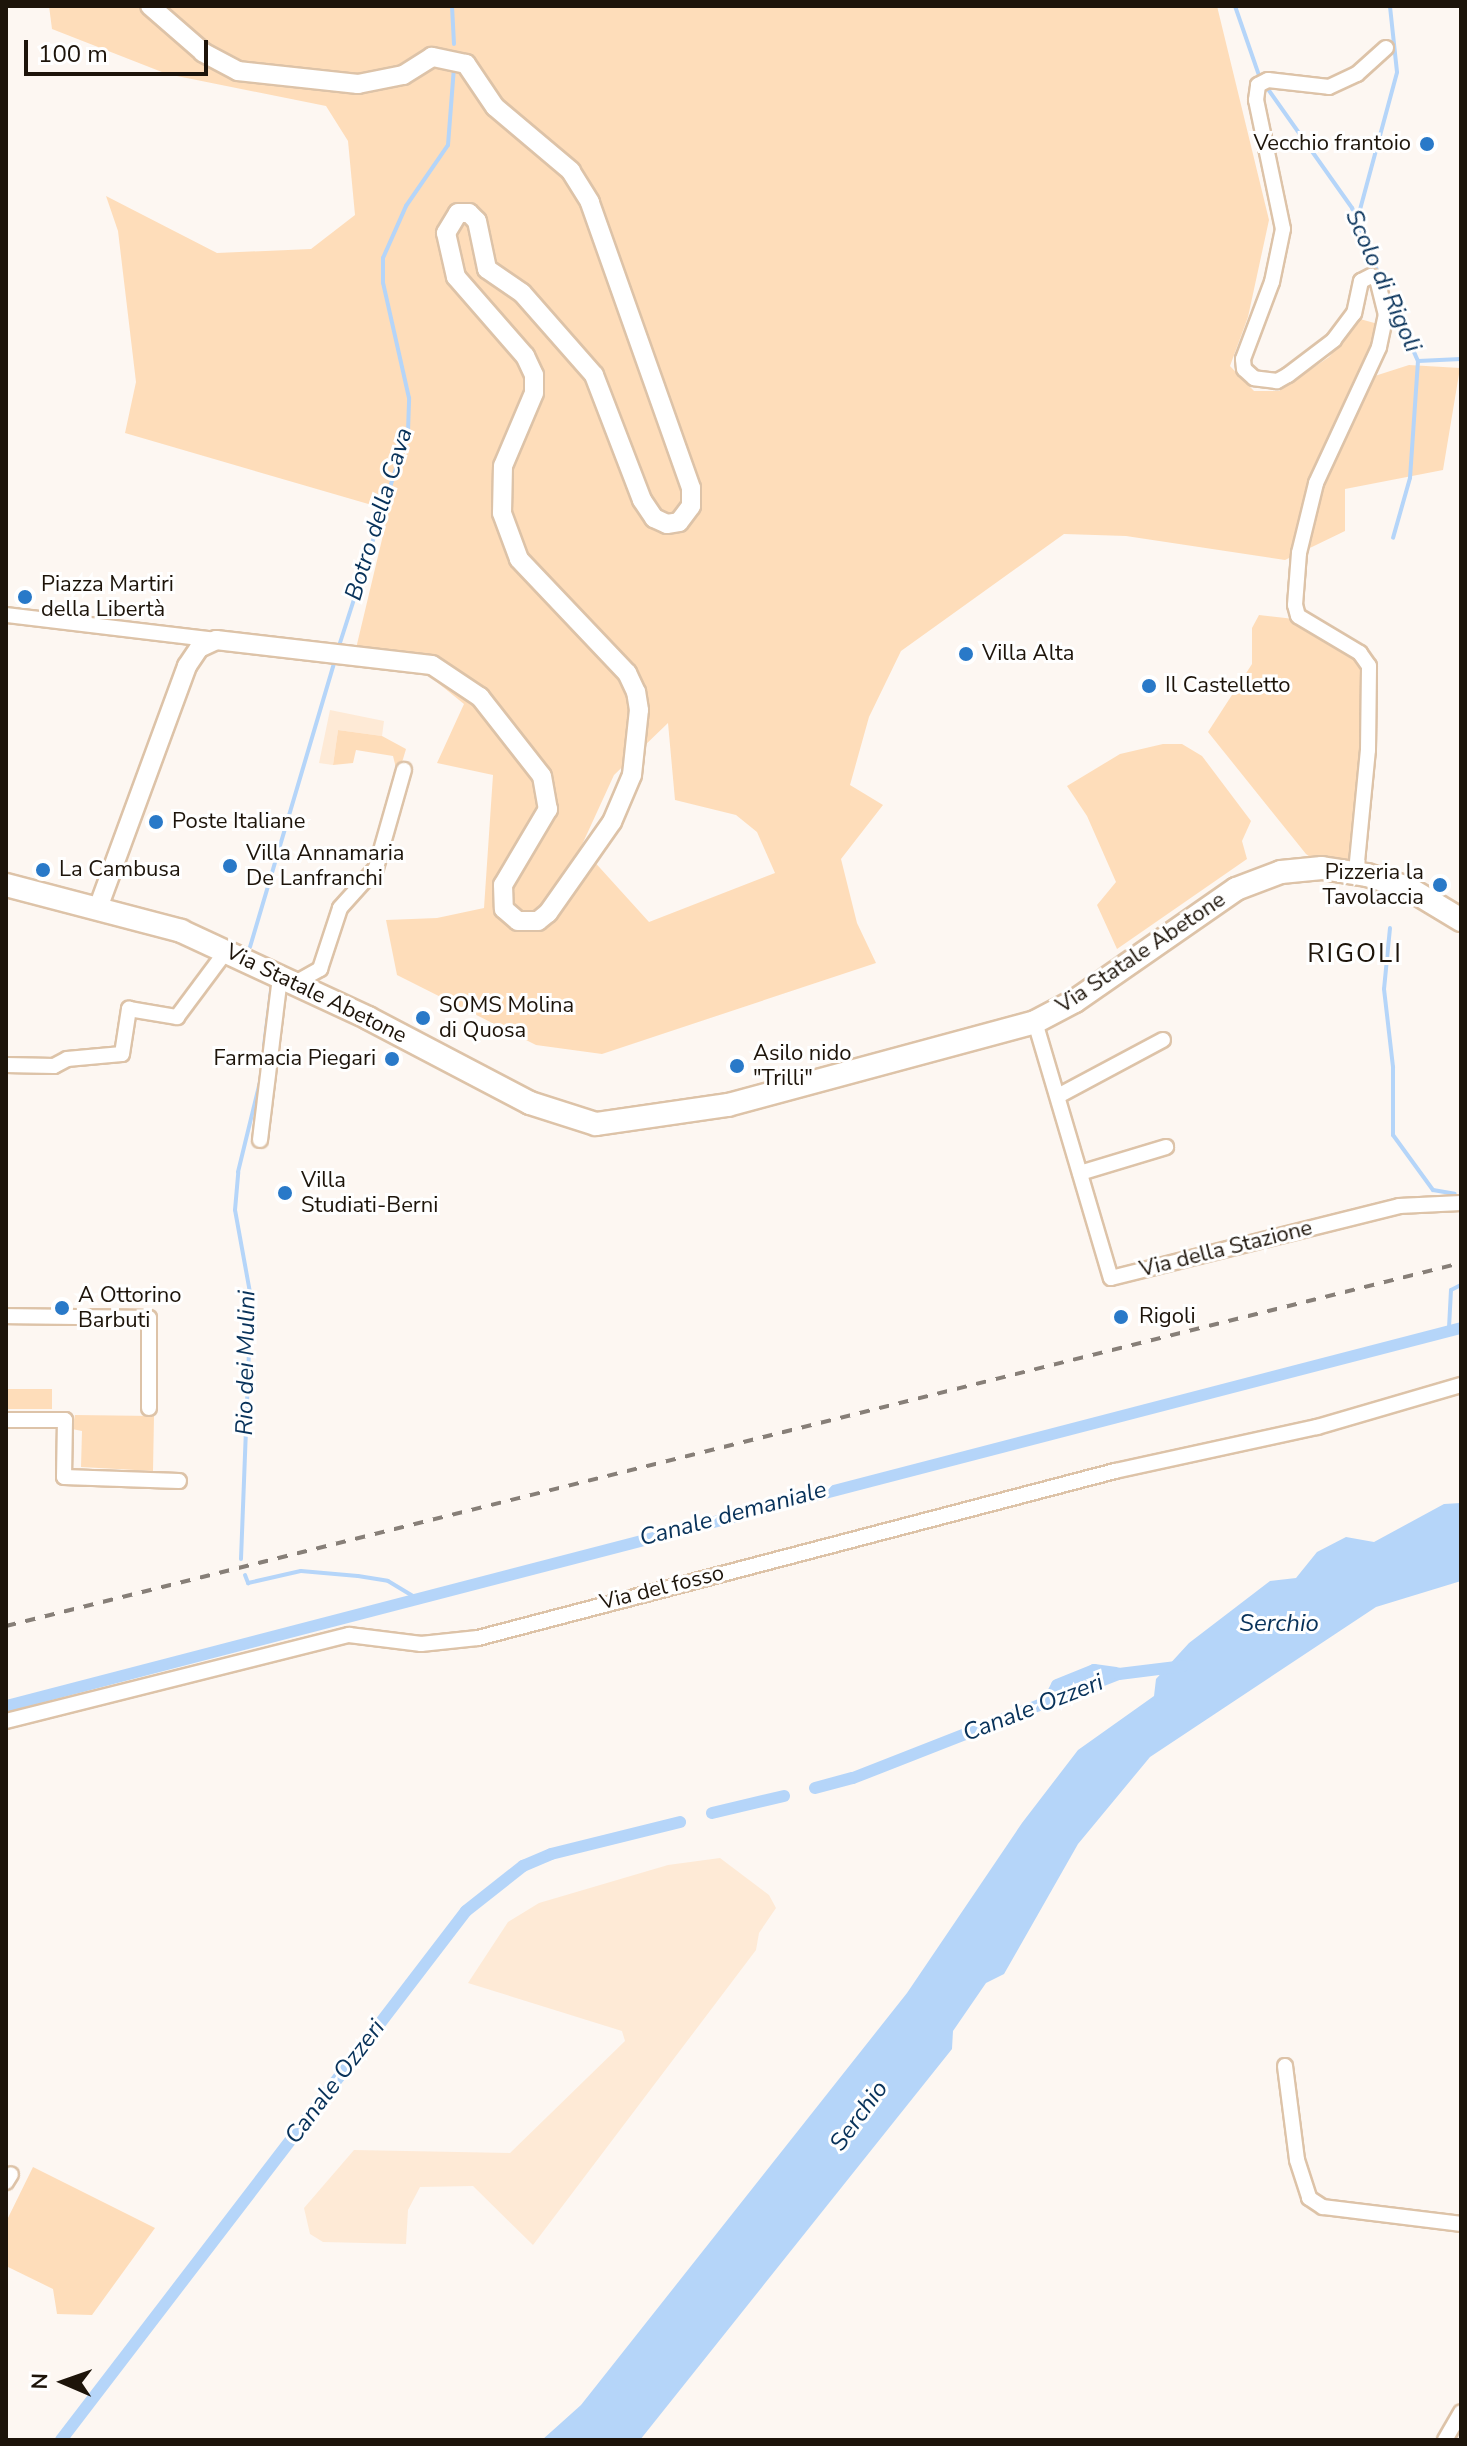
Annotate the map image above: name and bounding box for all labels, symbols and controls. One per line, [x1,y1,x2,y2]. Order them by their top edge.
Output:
scale bar [28,24,212,74]
text: 100 m [38,38,108,70]
place label: Vecchio frantoio [1253,131,1411,157]
marker: Vecchio frantoio [1418,135,1436,153]
water label: Scolo di Rigoli [1339,205,1427,357]
water label: Botro della Cava [339,424,419,604]
place label: Piazza Martiri della Libertà [41,571,174,622]
marker: Piazza Martiri della Libertà [16,588,34,606]
place label: Villa Alta [982,641,1074,667]
marker: Villa Alta [957,645,975,663]
place label: Il Castelletto [1165,673,1291,699]
marker: Il Castelletto [1140,677,1158,695]
place label: Poste Italiane [172,809,306,835]
marker: Poste Italiane [147,813,165,831]
place label: Villa Annamaria De Lanfranchi [246,840,404,892]
place label: La Cambusa [59,857,181,883]
marker: Villa Annamaria De Lanfranchi [221,857,239,875]
place label: Pizzeria la Tavolaccia [1322,859,1424,910]
marker: La Cambusa [34,861,52,879]
marker: Pizzeria la Tavolaccia [1431,876,1449,894]
street label: Via Statale Abetone [1051,887,1231,1019]
district label: RIGOLI [1307,938,1403,970]
street label: Via Statale Abetone [221,939,411,1049]
place label: SOMS Molina di Quosa [439,992,574,1044]
marker: SOMS Molina di Quosa [414,1009,432,1027]
place label: Asilo nido "Trilli" [753,1040,852,1092]
place label: Farmacia Piegari [213,1046,376,1072]
marker: Farmacia Piegari [383,1050,401,1068]
marker: Asilo nido "Trilli" [728,1057,746,1075]
place label: Villa Studiati-Berni [301,1167,438,1218]
marker: Villa Studiati-Berni [276,1184,294,1202]
street label: Via della Stazione [1137,1215,1315,1283]
place label: A Ottorino Barbuti [78,1282,182,1334]
water label: Rio dei Mulini [230,1290,262,1436]
marker: A Ottorino Barbuti [53,1299,71,1317]
place label: Rigoli [1139,1304,1196,1330]
marker: Rigoli [1110,1306,1132,1328]
water label: Canale demaniale [636,1475,830,1553]
street label: Via del fosso [597,1560,727,1616]
water label: Serchio [1239,1610,1319,1638]
water label: Canale Ozzeri [959,1668,1107,1748]
water label: Canale Ozzeri [279,2014,391,2150]
water label: Serchio [824,2075,894,2157]
north arrow [24,2342,104,2422]
text: N [25,2372,55,2390]

